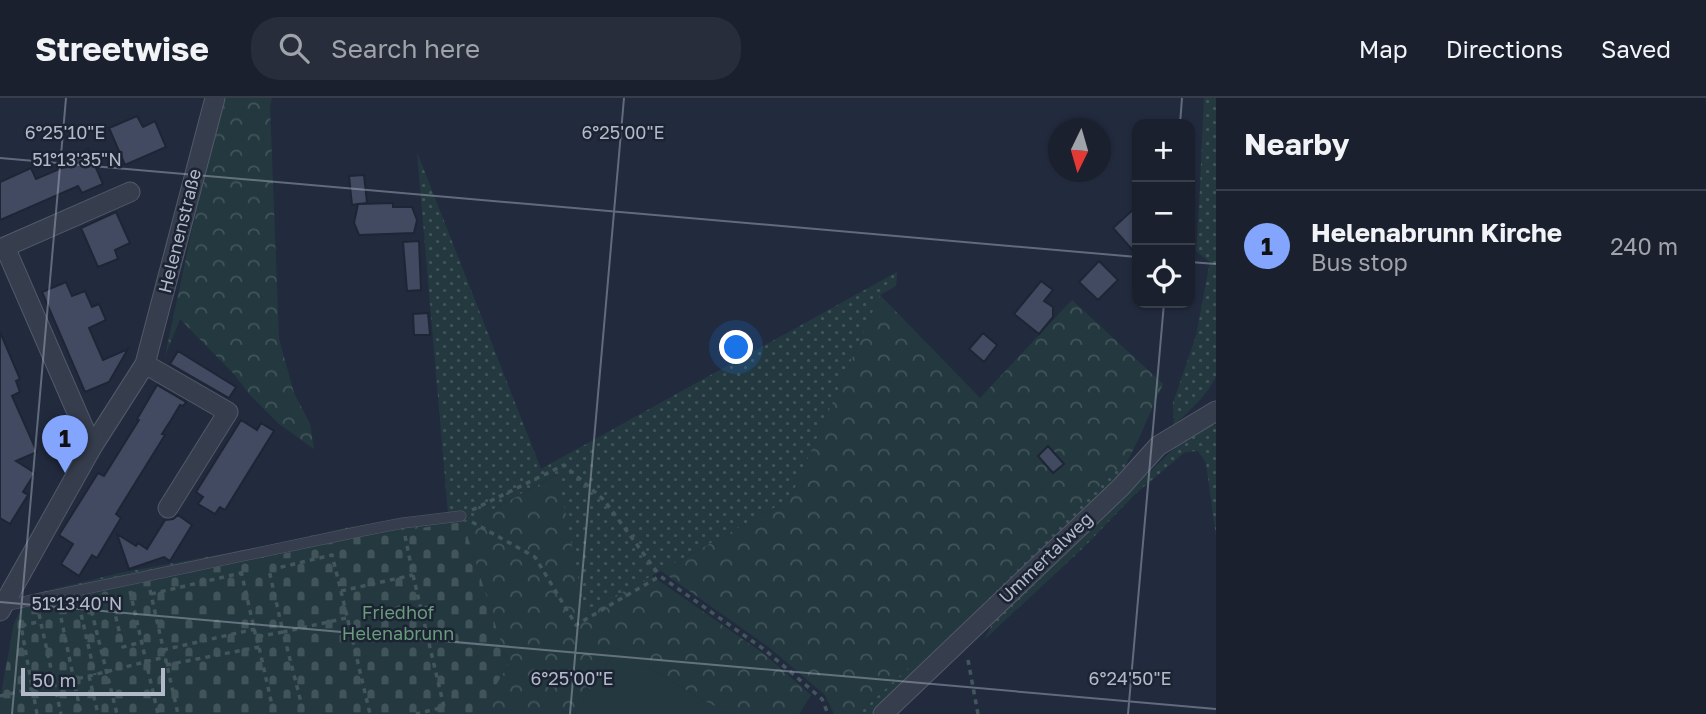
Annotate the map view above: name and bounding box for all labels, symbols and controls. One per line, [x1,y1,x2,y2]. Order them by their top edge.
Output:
search box [251,17,741,80]
text: Streetwise [35,29,209,68]
icon: search [275,29,313,67]
text: Search here [331,33,480,64]
text: Map [1359,34,1408,63]
text: Directions [1446,34,1563,63]
text: Saved [1601,34,1671,63]
north arrow [1048,119,1111,182]
map controls [1132,119,1195,308]
button: + [1132,119,1195,182]
text: 6°25'10"E [25,121,105,143]
text: 6°25'00"E [581,121,665,143]
text: Nearby [1244,126,1349,162]
text: 51°13'35"N [32,148,122,170]
street label: Helenenstraße [153,166,205,295]
button: − [1132,182,1195,245]
text: Helenabrunn Kirche [1311,217,1562,248]
text: 1 [1261,232,1273,260]
text: 240 m [1610,232,1678,260]
button: locate [1132,245,1195,308]
text: Bus stop [1311,248,1408,276]
your location [719,330,753,364]
pin: 1 [42,415,88,473]
street label: Ummertalweg [994,507,1097,607]
text: 51°13'40"N [32,592,122,614]
park label: Friedhof Helenabrunn [342,601,454,644]
scale bar [21,665,164,697]
text: 6°25'00"E [530,667,614,689]
text: 6°24'50"E [1089,667,1171,689]
text: 50 m [32,668,76,691]

